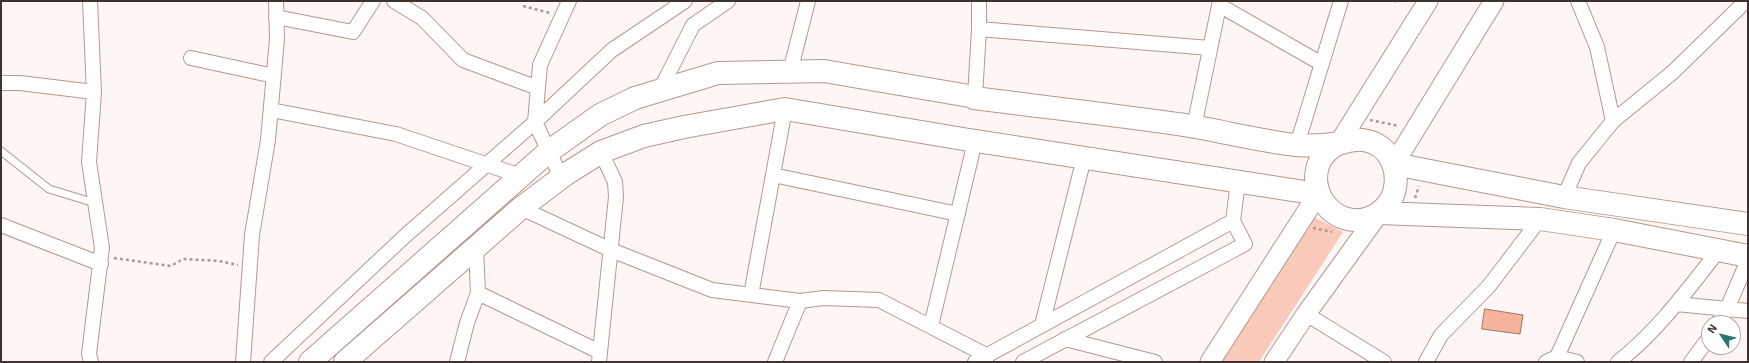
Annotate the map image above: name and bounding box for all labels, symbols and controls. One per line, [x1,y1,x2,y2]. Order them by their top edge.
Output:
north arrow [1701,315,1741,355]
text: N [1704,321,1719,335]

